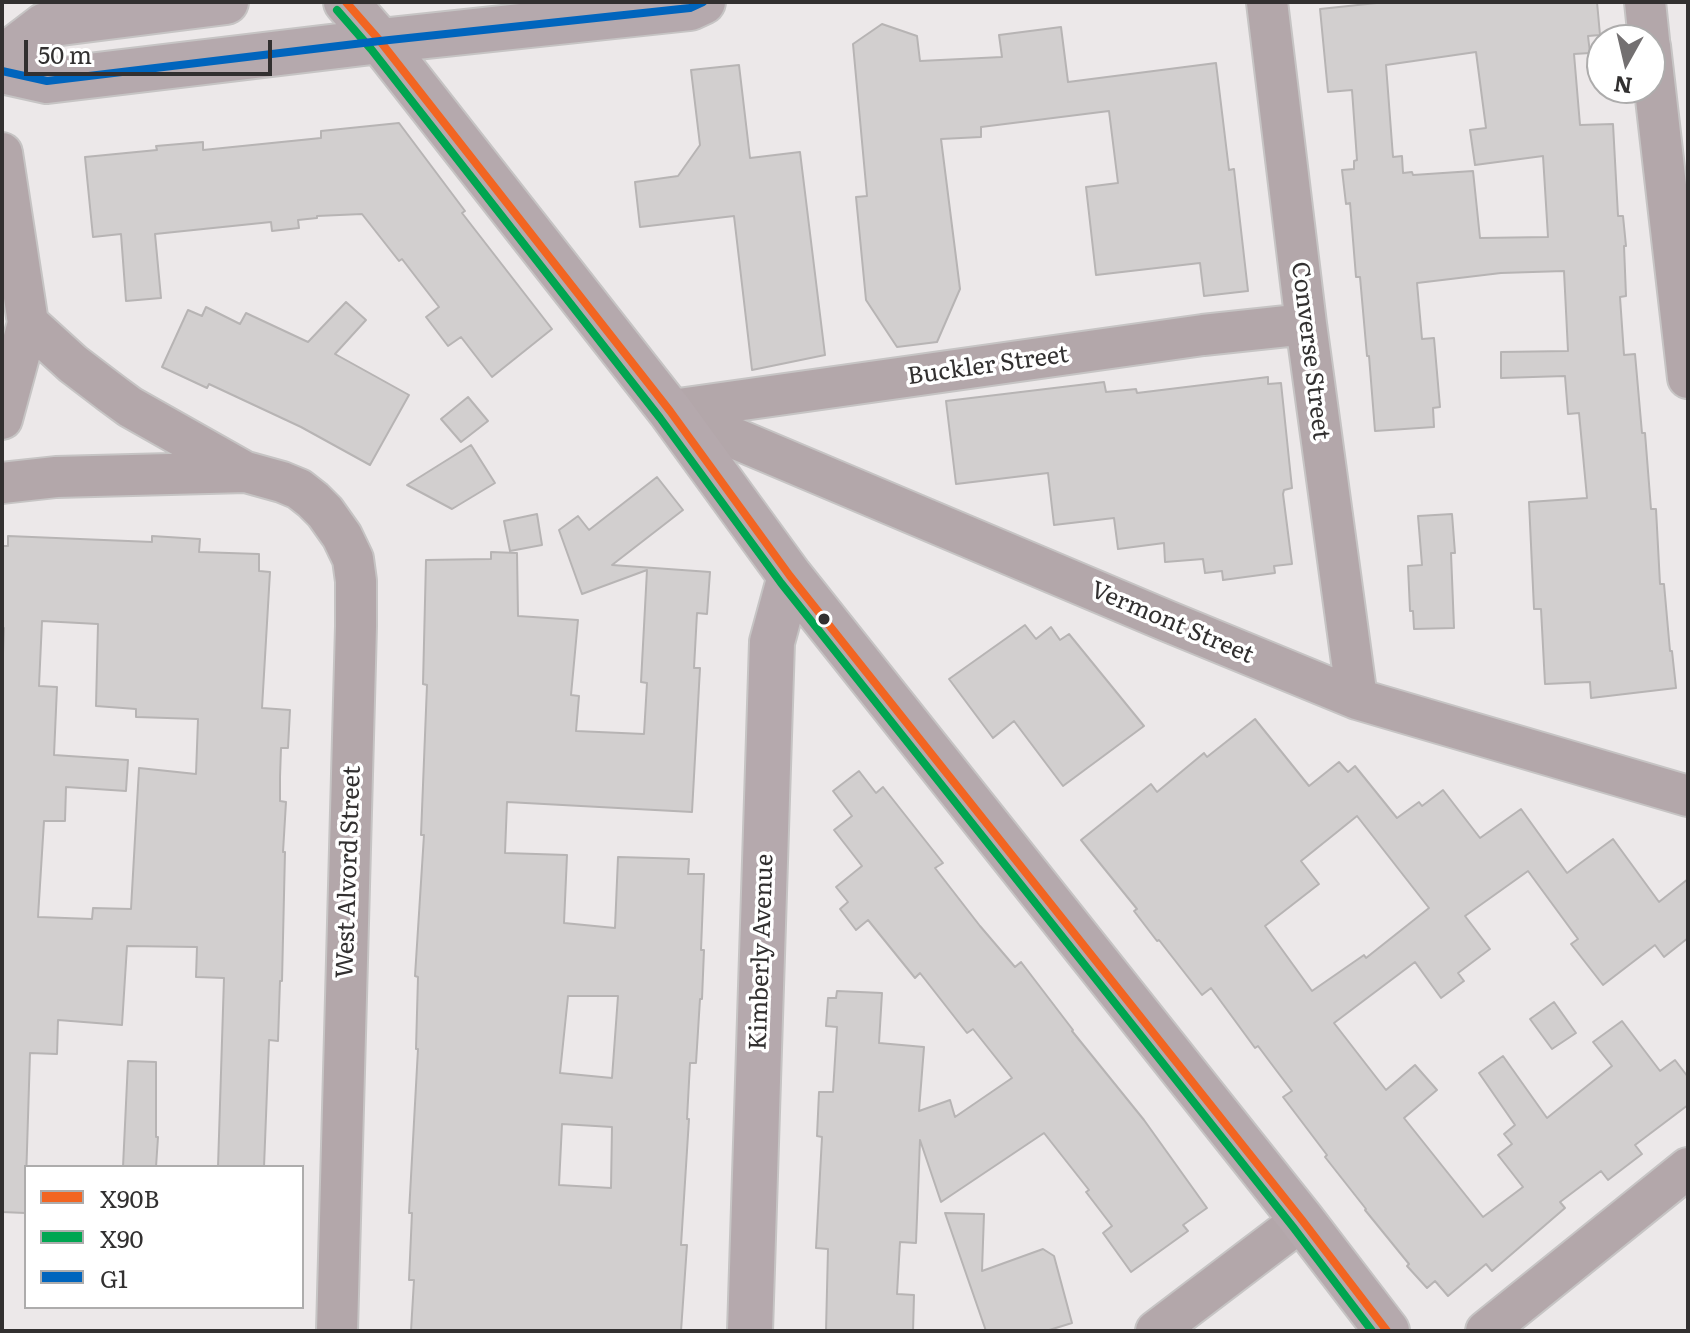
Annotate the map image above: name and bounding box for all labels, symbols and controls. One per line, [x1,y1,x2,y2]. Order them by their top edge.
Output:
scale bar [28,24,276,74]
north arrow [1586,24,1666,104]
text: 50 m [38,36,92,71]
text: N [1611,69,1634,104]
street label: Converse Street [1285,260,1335,442]
street label: Buckler Street [906,340,1070,392]
street label: Vermont Street [1086,576,1258,670]
unlabelled marker [816,611,832,627]
street label: West Alvord Street [331,765,367,979]
street label: Kimberly Avenue [744,853,780,1051]
legend [24,1165,304,1309]
text: X90B [100,1180,159,1215]
text: X90 [100,1220,143,1255]
text: G1 [100,1260,128,1295]

